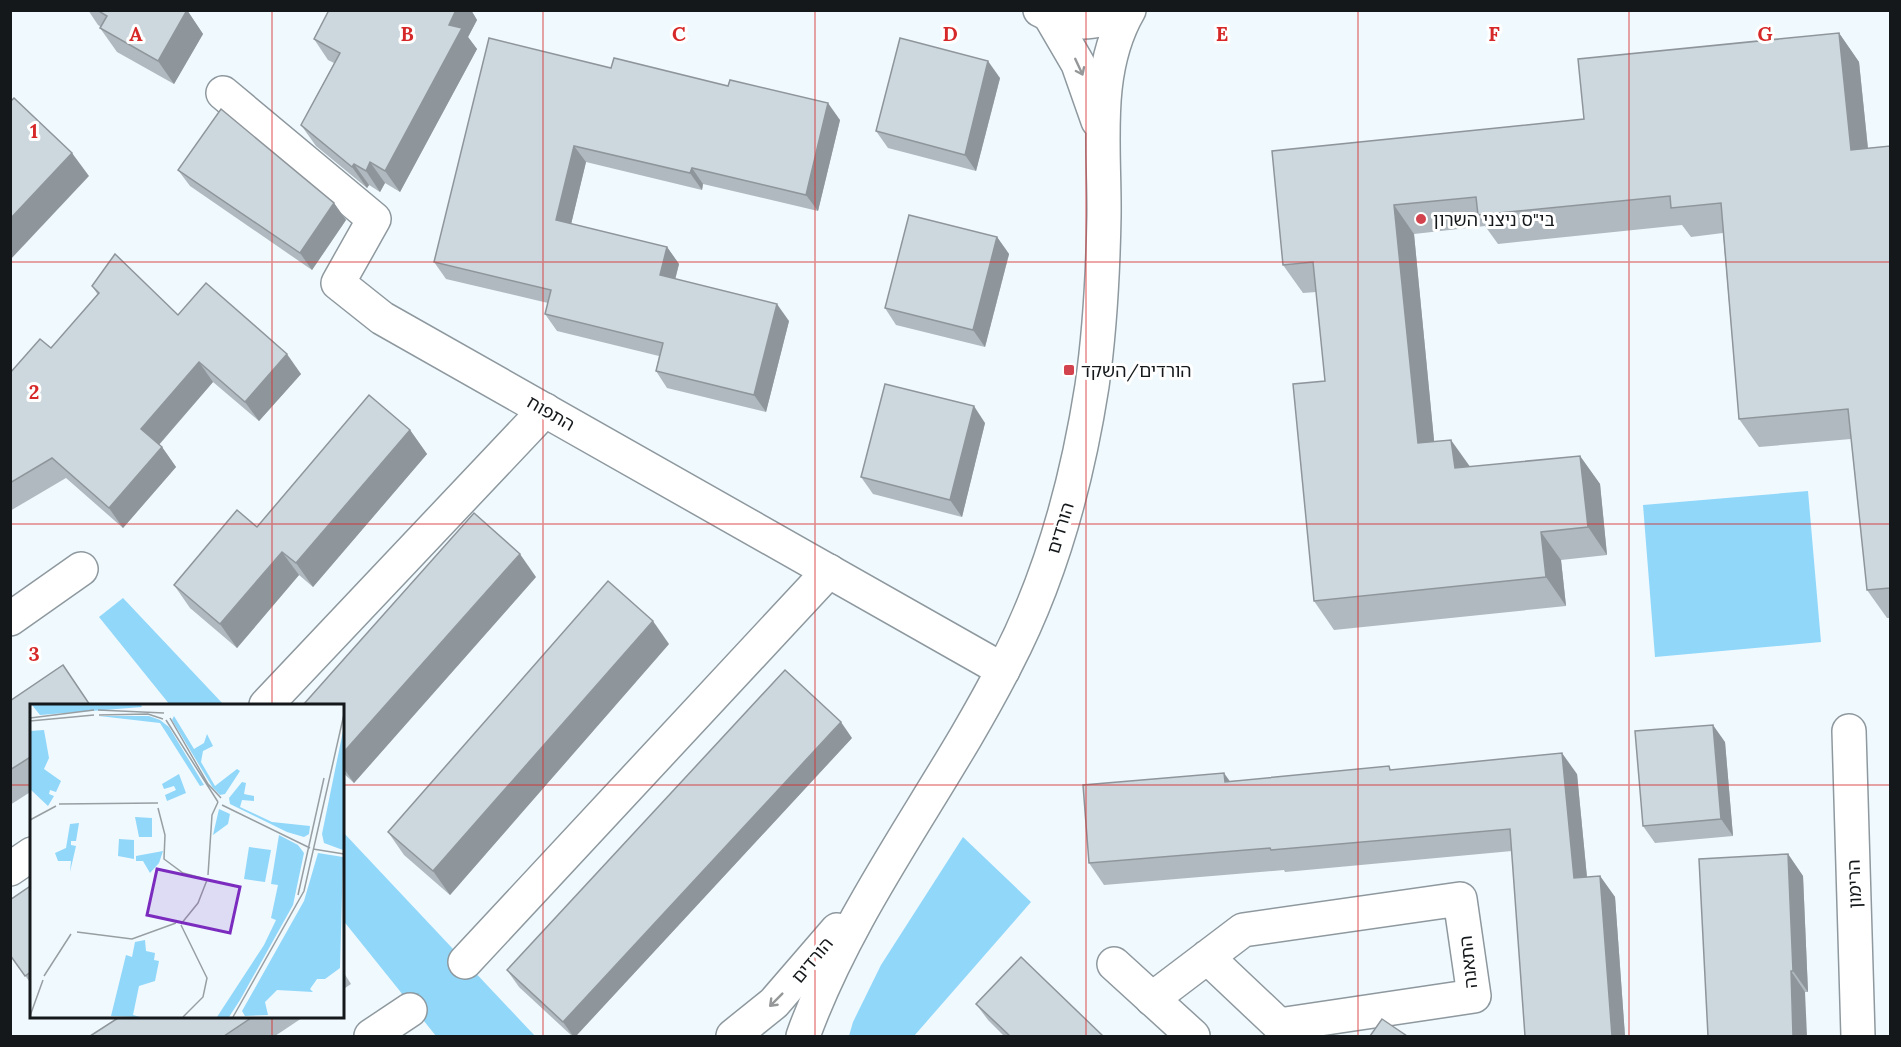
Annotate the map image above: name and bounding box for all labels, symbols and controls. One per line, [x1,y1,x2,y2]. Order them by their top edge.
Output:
text: A [129,21,143,46]
text: B [400,21,414,46]
text: C [672,21,686,46]
text: D [942,21,958,46]
text: E [1216,21,1228,46]
text: F [1488,21,1500,46]
text: G [1757,21,1773,46]
one-way arrow [1074,58,1085,76]
text: 1 [30,118,38,143]
place label: בי"ס ניצני השרון [1433,208,1555,231]
marker: בי"ס ניצני השרון [1414,212,1428,226]
place label: הורדים/השקד [1081,359,1192,382]
marker: הורדים/השקד [1062,363,1076,377]
text: 2 [29,379,39,404]
street label: התפוח [523,390,579,436]
street label: הורדים [1041,499,1079,557]
text: 3 [28,641,40,666]
inset map [30,704,344,1017]
street label: הרימון [1842,859,1866,909]
street label: הורדים [786,932,838,988]
street label: התאנה [1454,934,1482,990]
one-way arrow [769,993,784,1008]

